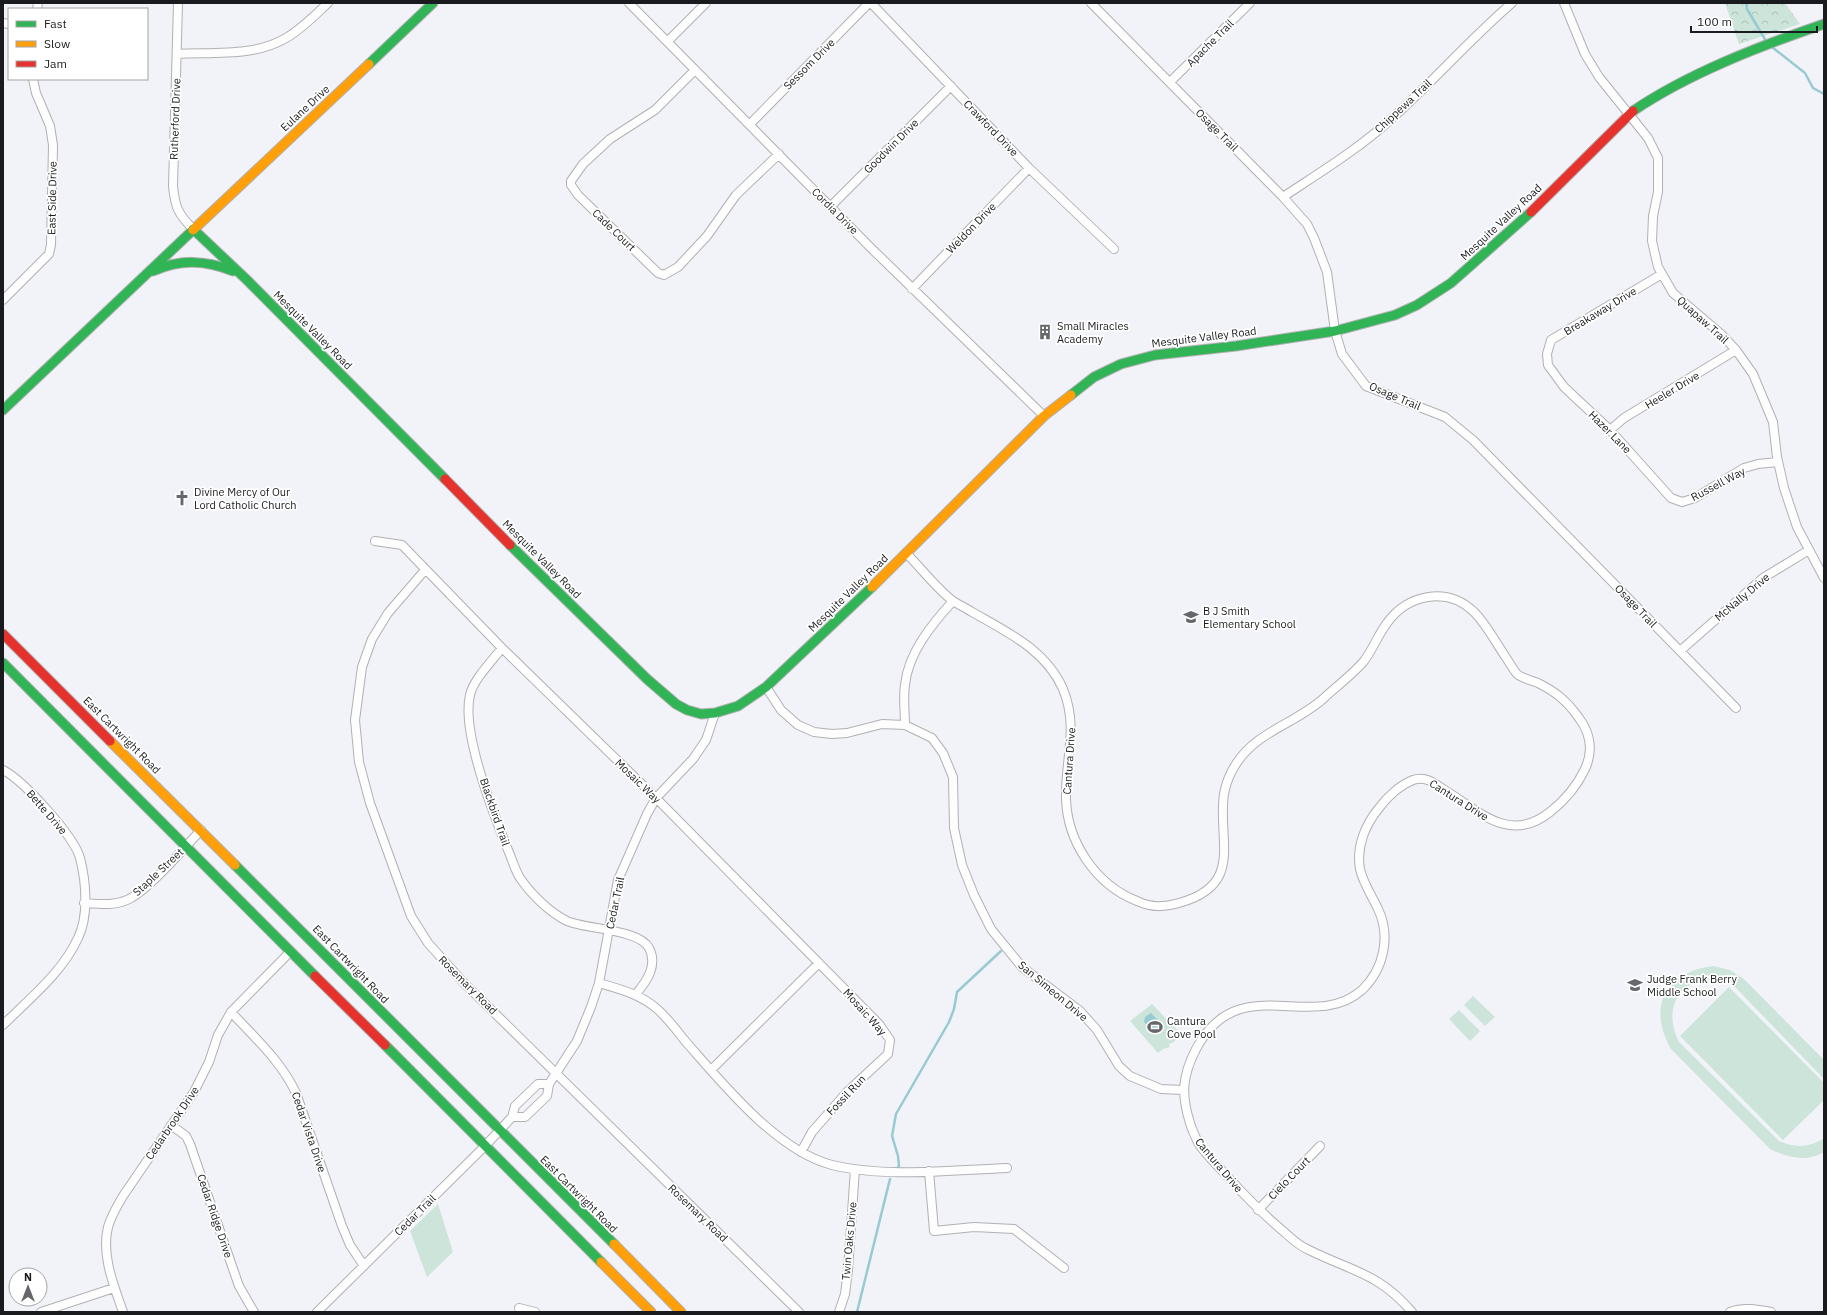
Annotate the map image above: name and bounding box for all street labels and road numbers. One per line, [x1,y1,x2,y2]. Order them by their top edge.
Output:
street label: Apache Trail [1183,16,1237,70]
street label: Sessom Drive [780,35,838,93]
street label: Chippewa Trail [1372,76,1434,136]
street label: Rutherford Drive [167,78,183,160]
street label: Eulane Drive [278,82,332,134]
street label: Crawford Drive [961,97,1021,159]
street label: Osage Trail [1193,106,1241,154]
street label: Goodwin Drive [861,116,921,176]
street label: East Side Drive [44,161,60,235]
street label: Mesquite Valley Road [1458,181,1544,263]
street label: Cordia Drive [809,185,861,237]
street label: Weldon Drive [943,200,999,256]
street label: Cade Court [589,206,639,254]
street label: Breakaway Drive [1561,284,1639,338]
street label: Mesquite Valley Road [271,288,355,372]
street label: Quapaw Trail [1674,293,1732,347]
street label: Mesquite Valley Road [1151,324,1257,350]
street label: Heeler Drive [1642,368,1702,412]
street label: Osage Trail [1367,379,1423,413]
street label: Hazer Lane [1586,408,1634,456]
street label: Russell Way [1688,464,1748,504]
street label: Mesquite Valley Road [500,517,584,601]
street label: Mesquite Valley Road [805,551,891,635]
street label: McNally Drive [1712,570,1772,624]
street label: Osage Trail [1612,581,1660,631]
street label: East Cartwright Road [80,693,164,777]
street label: Cantura Drive [1060,727,1078,795]
street label: Mosaic Way [612,756,664,807]
street label: Blackbird Trail [477,776,513,848]
street label: Cantura Drive [1427,776,1491,824]
street label: Bette Drive [24,787,70,837]
street label: Staple Street [130,845,186,899]
street label: Cedar Trail [603,876,627,930]
street label: East Cartwright Road [310,922,392,1006]
street label: Rosemary Road [436,953,500,1017]
street label: San Simeon Drive [1015,958,1091,1024]
street label: Mosaic Way [840,986,890,1039]
street label: Fossil Run [823,1072,869,1118]
street label: Cedarbrook Drive [142,1084,202,1162]
street label: Cedar Vista Drive [289,1090,329,1174]
street label: Cantura Drive [1192,1135,1246,1195]
street label: East Cartwright Road [537,1152,621,1236]
street label: Cielo Court [1265,1153,1313,1202]
street label: Cedar Ridge Drive [194,1172,236,1260]
street label: Rosemary Road [665,1181,731,1245]
street label: Cedar Trail [391,1191,439,1239]
street label: Twin Oaks Drive [839,1201,859,1281]

